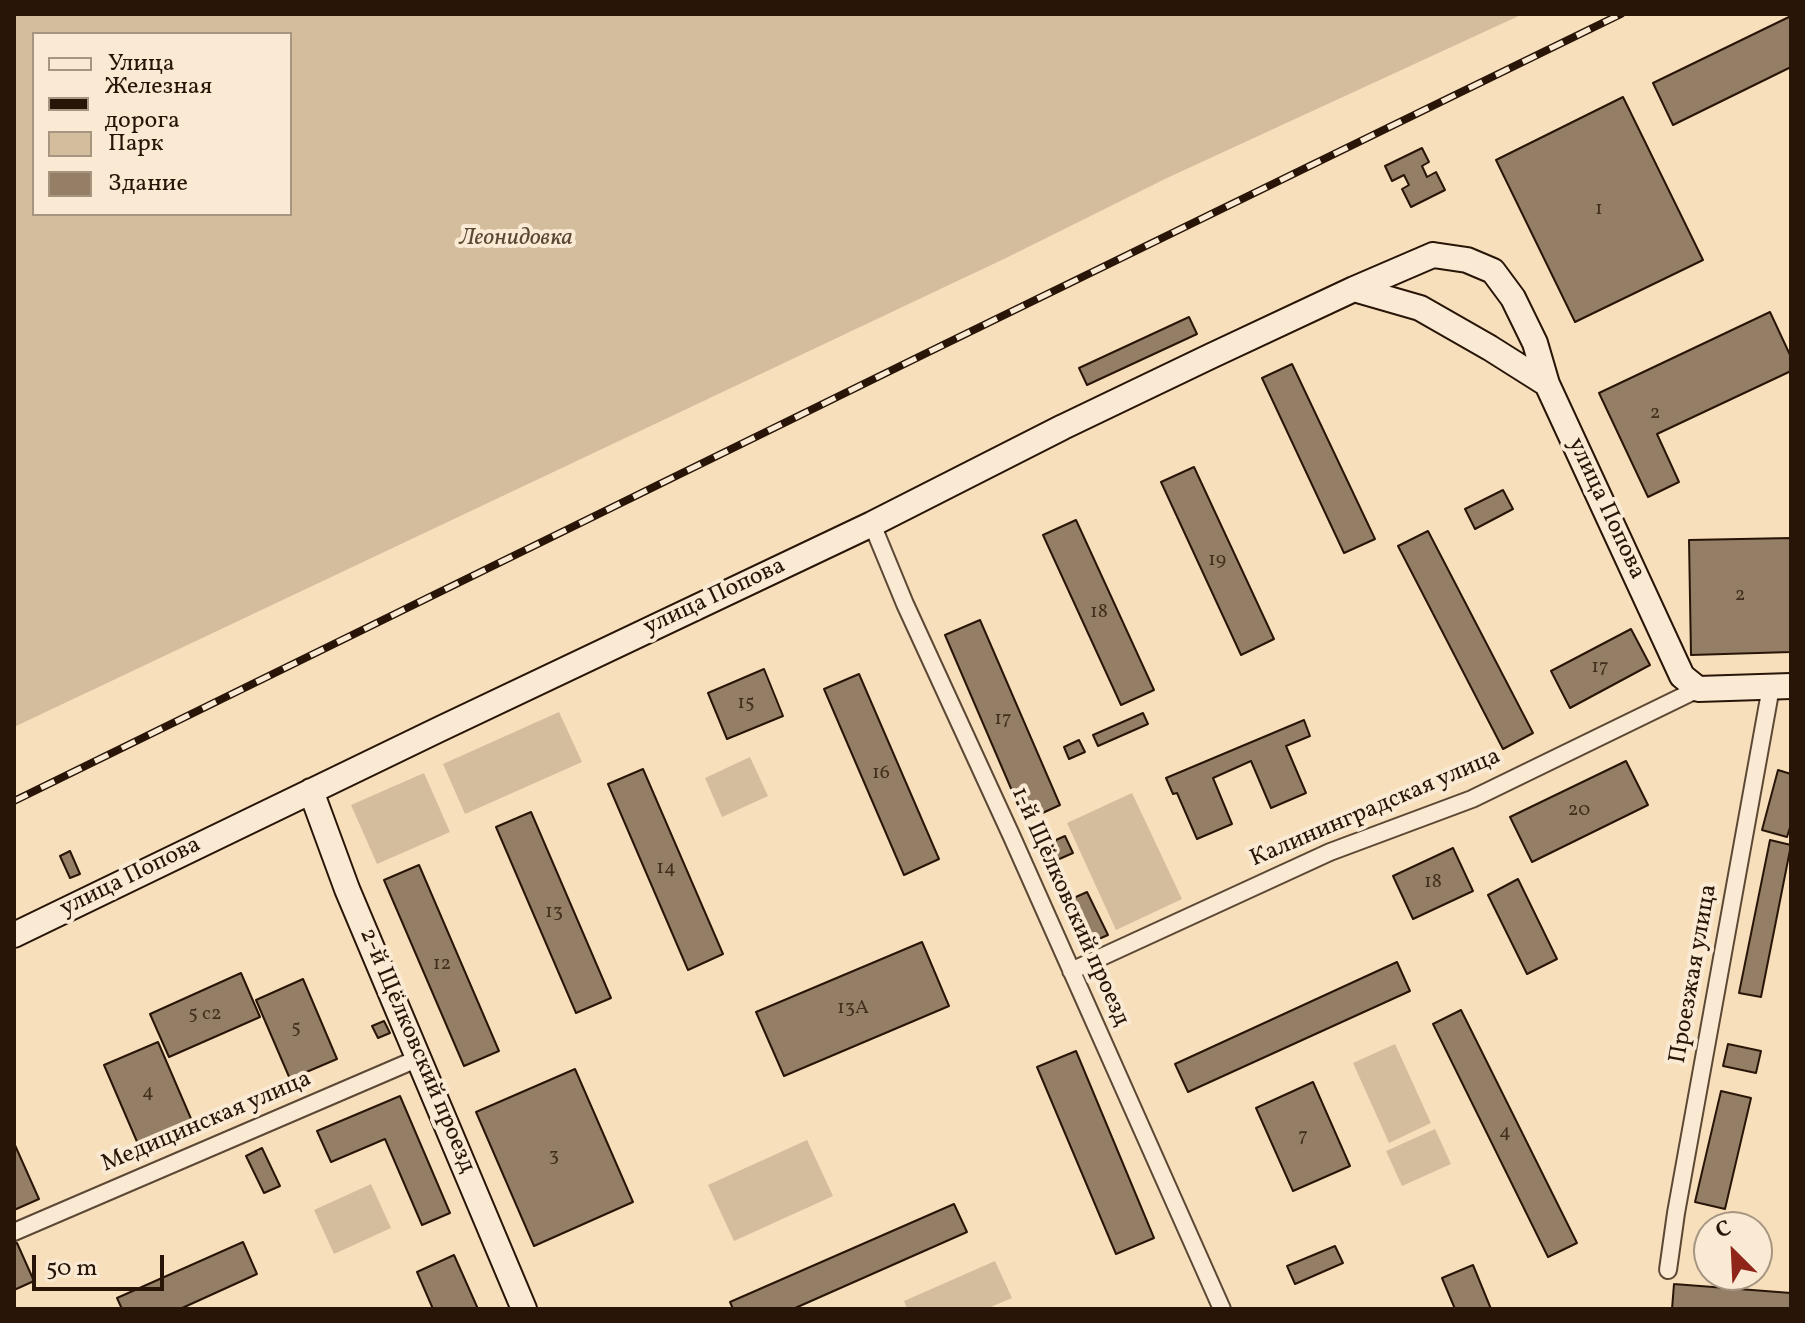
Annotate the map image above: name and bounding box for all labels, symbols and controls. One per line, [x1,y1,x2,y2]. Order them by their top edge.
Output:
legend [32,32,292,216]
text: Улица [108,47,175,81]
text: Железная дорога [105,70,212,138]
text: Парк [108,127,164,161]
text: Здание [108,167,188,201]
house number: 1 [1595,198,1603,222]
park label: Леонидовка [459,226,573,254]
house number: 2 [1650,402,1660,426]
street label: улица Попова [1560,434,1650,584]
house number: 19 [1208,549,1226,573]
street label: улица Попова [640,553,790,643]
house number: 2 [1735,584,1745,608]
house number: 18 [1090,601,1108,625]
house number: 17 [1591,656,1609,680]
house number: 15 [737,692,755,716]
house number: 17 [994,708,1012,732]
street label: Калининградская улица [1246,743,1506,875]
house number: 16 [872,762,890,786]
street label: 1-й Щёлковский проезд [1003,783,1135,1031]
house number: 20 [1568,799,1590,823]
street label: улица Попова [56,832,206,924]
house number: 14 [656,857,676,881]
house number: 18 [1424,871,1442,895]
street label: Проезжая улица [1665,882,1725,1066]
house number: 13 [545,901,563,925]
street label: 2-й Щёлковский проезд [351,924,481,1178]
house number: 12 [433,953,451,977]
house number: 13А [837,997,869,1021]
house number: 5 с2 [188,1003,222,1027]
house number: 5 [291,1017,301,1041]
street label: Медицинская улица [98,1066,316,1180]
house number: 4 [142,1081,154,1105]
house number: 4 [1499,1121,1511,1145]
house number: 7 [1298,1125,1308,1149]
house number: 3 [549,1145,559,1169]
north arrow [1693,1211,1773,1291]
text: С [1711,1213,1737,1247]
scale bar [36,1239,168,1289]
text: 50 m [46,1252,98,1286]

